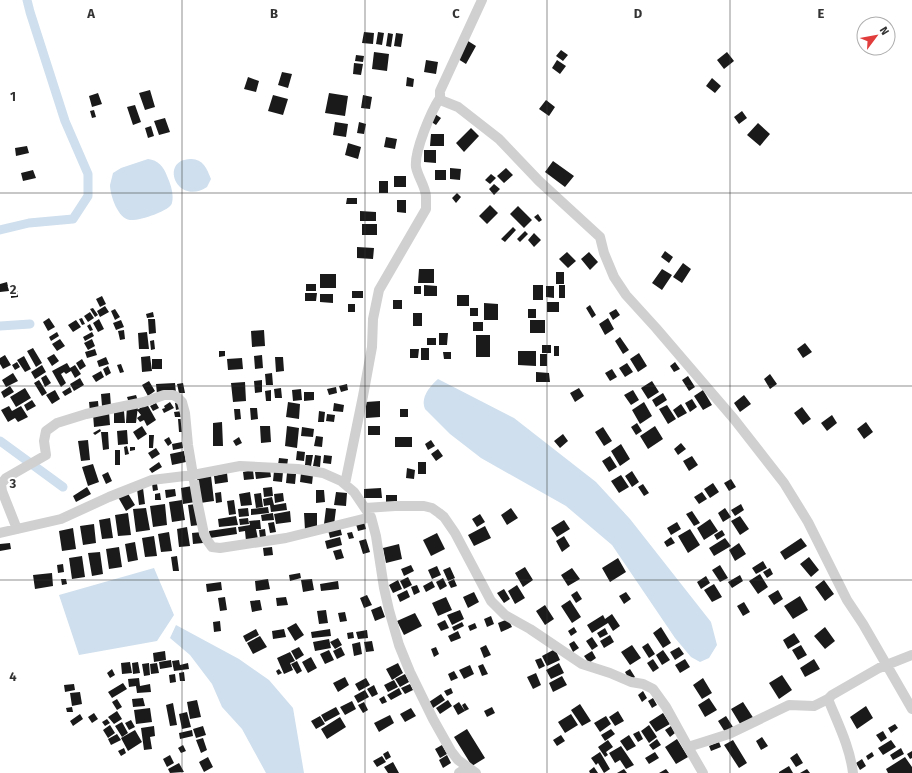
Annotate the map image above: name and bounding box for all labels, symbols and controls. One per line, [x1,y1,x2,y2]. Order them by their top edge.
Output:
text: A [86,6,95,21]
text: B [270,6,278,21]
text: C [452,6,460,21]
text: D [634,6,643,21]
text: E [818,6,825,21]
north arrow [856,16,896,56]
text: N [877,24,892,38]
text: 1 [10,89,16,104]
text: 2 [10,282,17,297]
text: 3 [9,476,17,491]
text: 4 [9,669,17,684]

